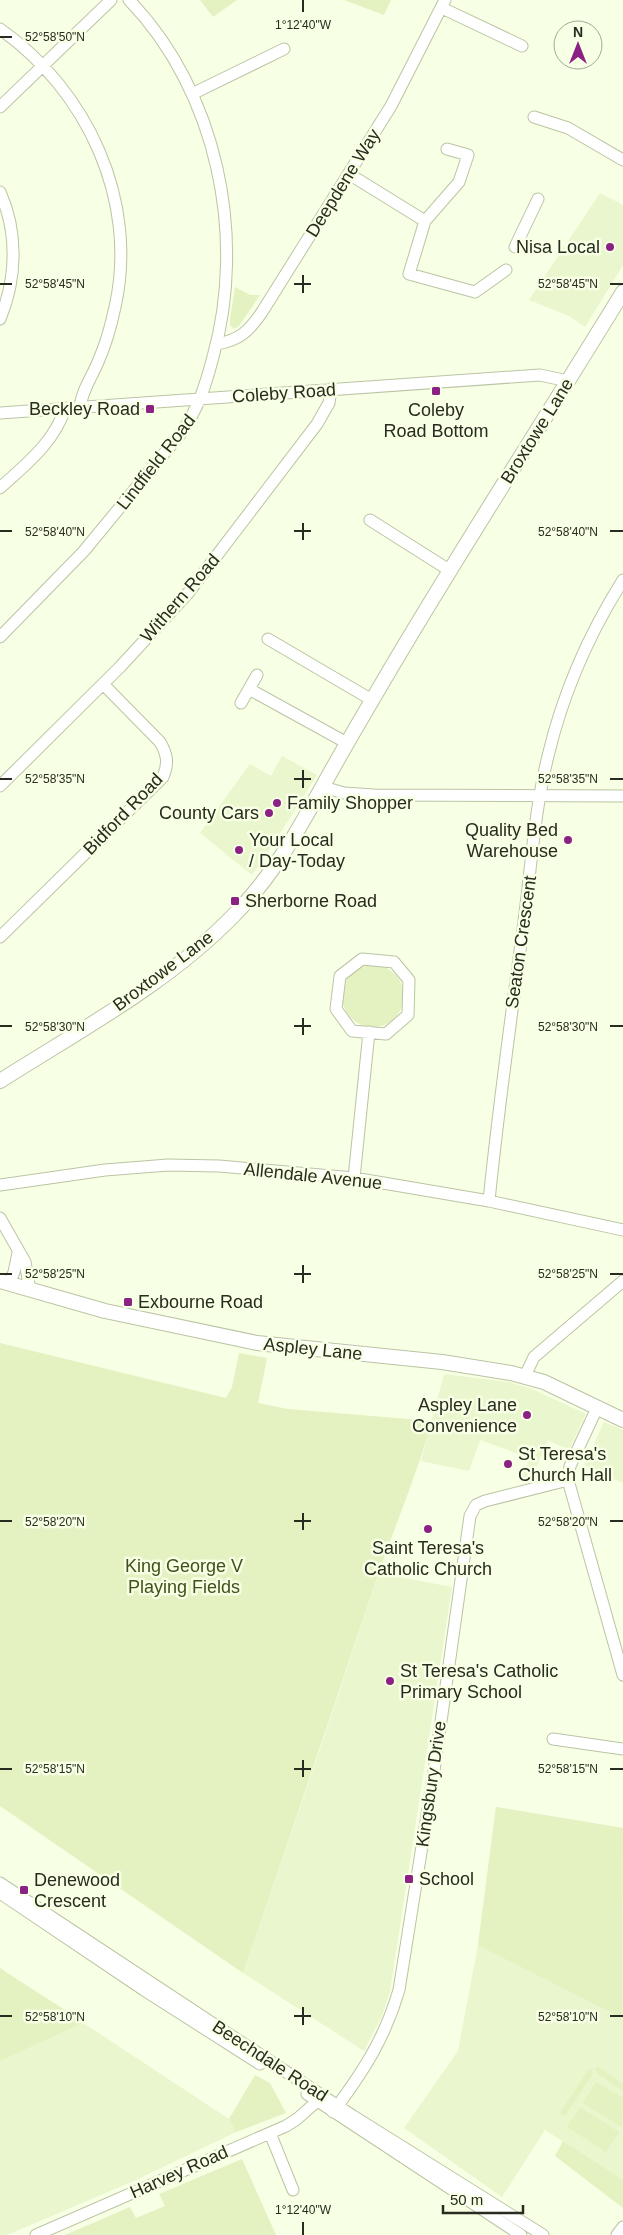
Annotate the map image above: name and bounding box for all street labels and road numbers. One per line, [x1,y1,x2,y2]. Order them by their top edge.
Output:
street label: Deepdene Way [302,125,384,241]
street label: Broxtowe Lane [497,375,577,487]
street label: Coleby Road [231,379,337,407]
street label: Lindfield Road [113,410,199,514]
street label: Withern Road [136,550,224,646]
street label: Bidford Road [79,769,167,859]
street label: Seaton Crescent [502,874,540,1010]
street label: Broxtowe Lane [109,927,217,1015]
street label: Allendale Avenue [243,1159,383,1193]
street label: Aspley Lane [263,1334,363,1364]
street label: Kingsbury Drive [412,1720,450,1848]
street label: Beechdale Road [209,2016,331,2106]
street label: Harvey Road [127,2142,231,2202]

